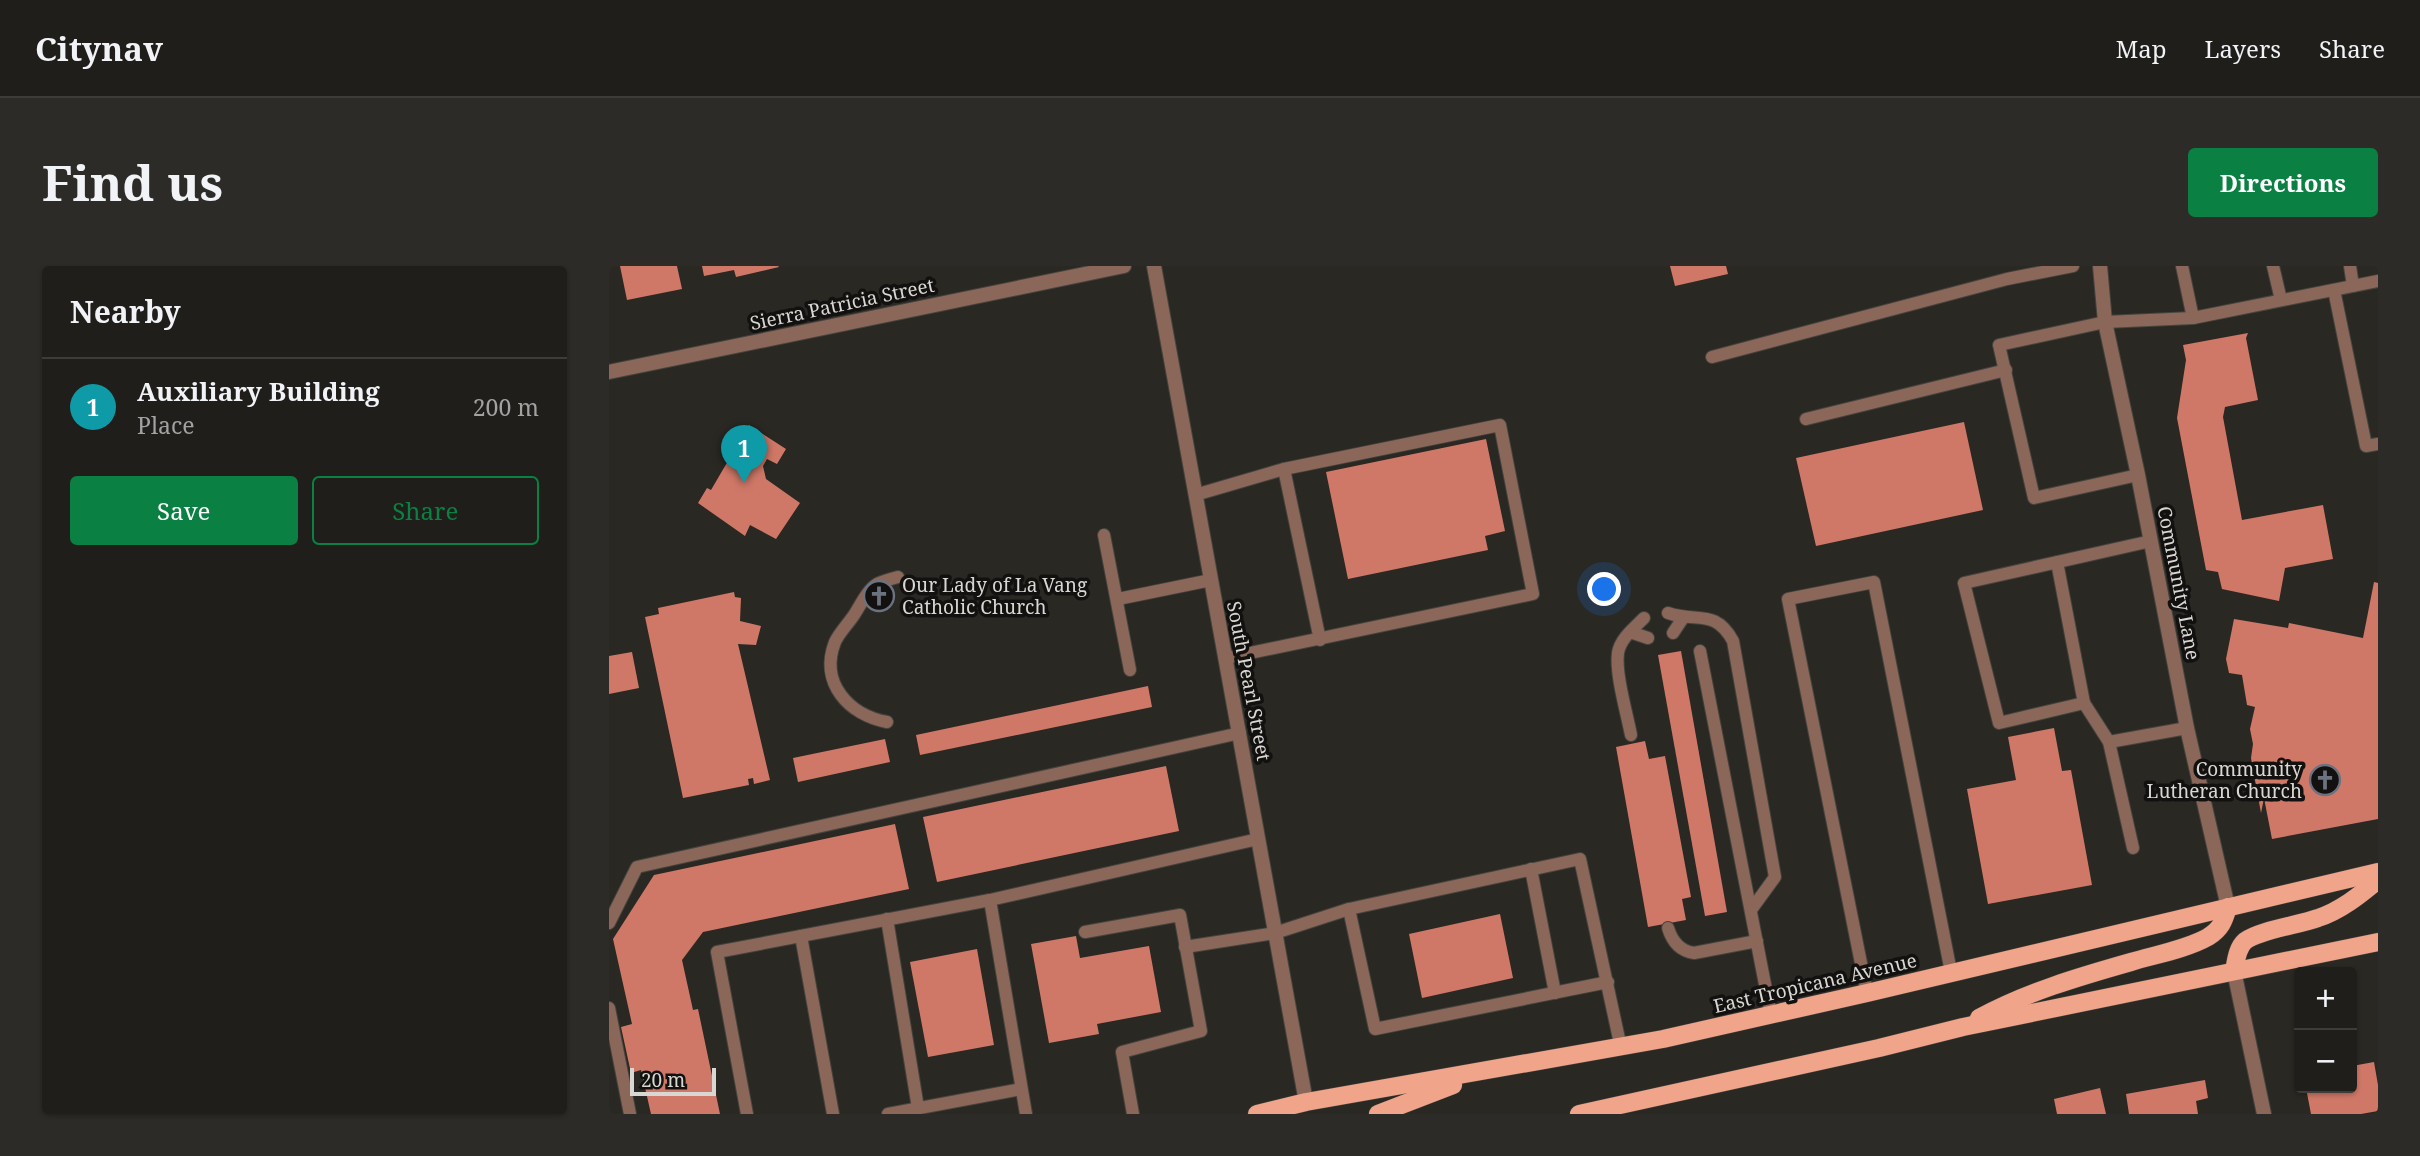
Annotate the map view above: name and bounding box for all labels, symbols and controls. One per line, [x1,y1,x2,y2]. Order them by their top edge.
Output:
text: Citynav [35,26,163,71]
text: Map [2116,32,2167,65]
text: Layers [2205,32,2281,65]
text: Share [2319,32,2385,65]
button: Directions [2188,148,2378,217]
text: Find us [42,149,223,215]
street label: Sierra Patricia Street [748,272,937,336]
text: Nearby [70,291,181,332]
text: Auxiliary Building [137,373,380,409]
text: 1 [87,391,100,423]
text: 200 m [473,391,539,423]
text: Place [137,409,195,441]
pin: 1 [721,425,767,483]
button: Save [70,476,298,545]
button: Share [312,476,539,545]
street label: Community Lane [2151,504,2207,662]
place label: Our Lady of La Vang Catholic Church [902,572,1087,620]
your location [1587,572,1621,606]
church icon: Our Lady of La Vang Catholic Church [862,579,896,613]
street label: South Pearl Street [1221,599,1277,763]
place label: Community Lutheran Church [2147,756,2302,804]
church icon: Community Lutheran Church [2308,763,2342,797]
street label: East Tropicana Avenue [1711,947,1919,1019]
map controls [2294,967,2357,1093]
button: + [2294,967,2357,1030]
button: − [2294,1030,2357,1093]
scale bar [630,1065,716,1097]
text: 20 m [641,1067,685,1093]

